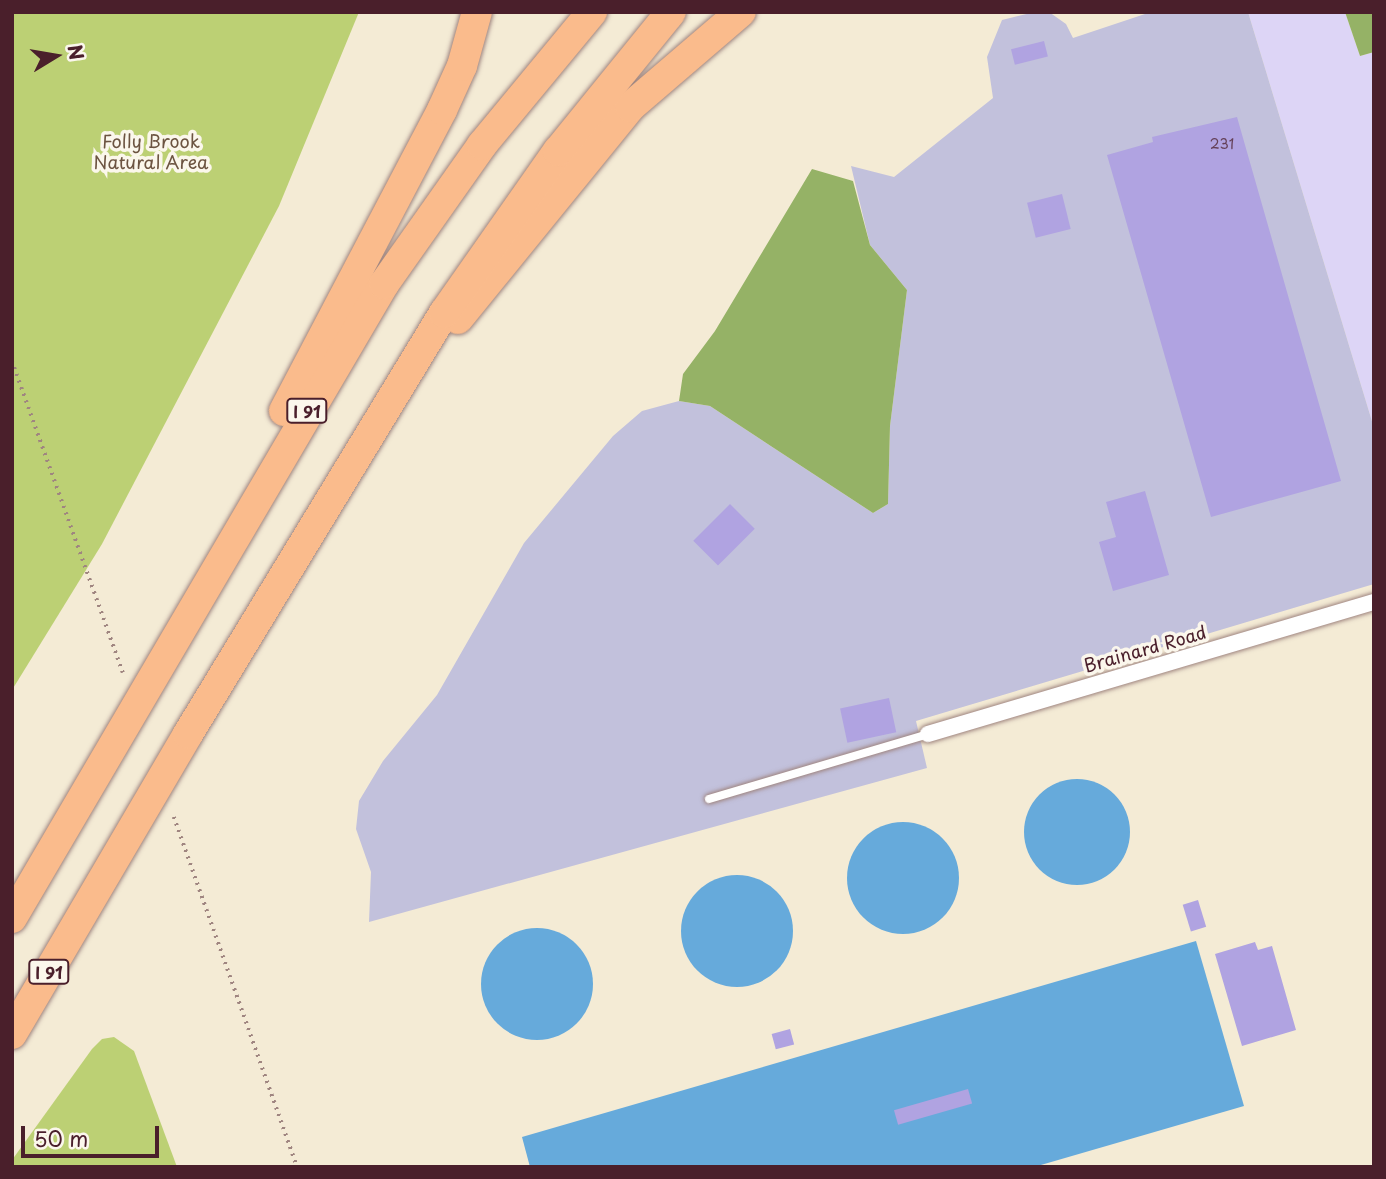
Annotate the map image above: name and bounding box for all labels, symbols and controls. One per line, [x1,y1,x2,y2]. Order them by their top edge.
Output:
north arrow [21,21,91,91]
text: N [61,42,92,62]
park label: Folly Brook Natural Area [93,131,209,174]
house number: 231 [1210,136,1234,152]
road number: I 91 [286,398,328,424]
street label: Brainard Road [1081,621,1209,677]
road number: I 91 [28,960,70,984]
scale bar [24,1112,163,1156]
text: 50 m [34,1122,88,1154]

